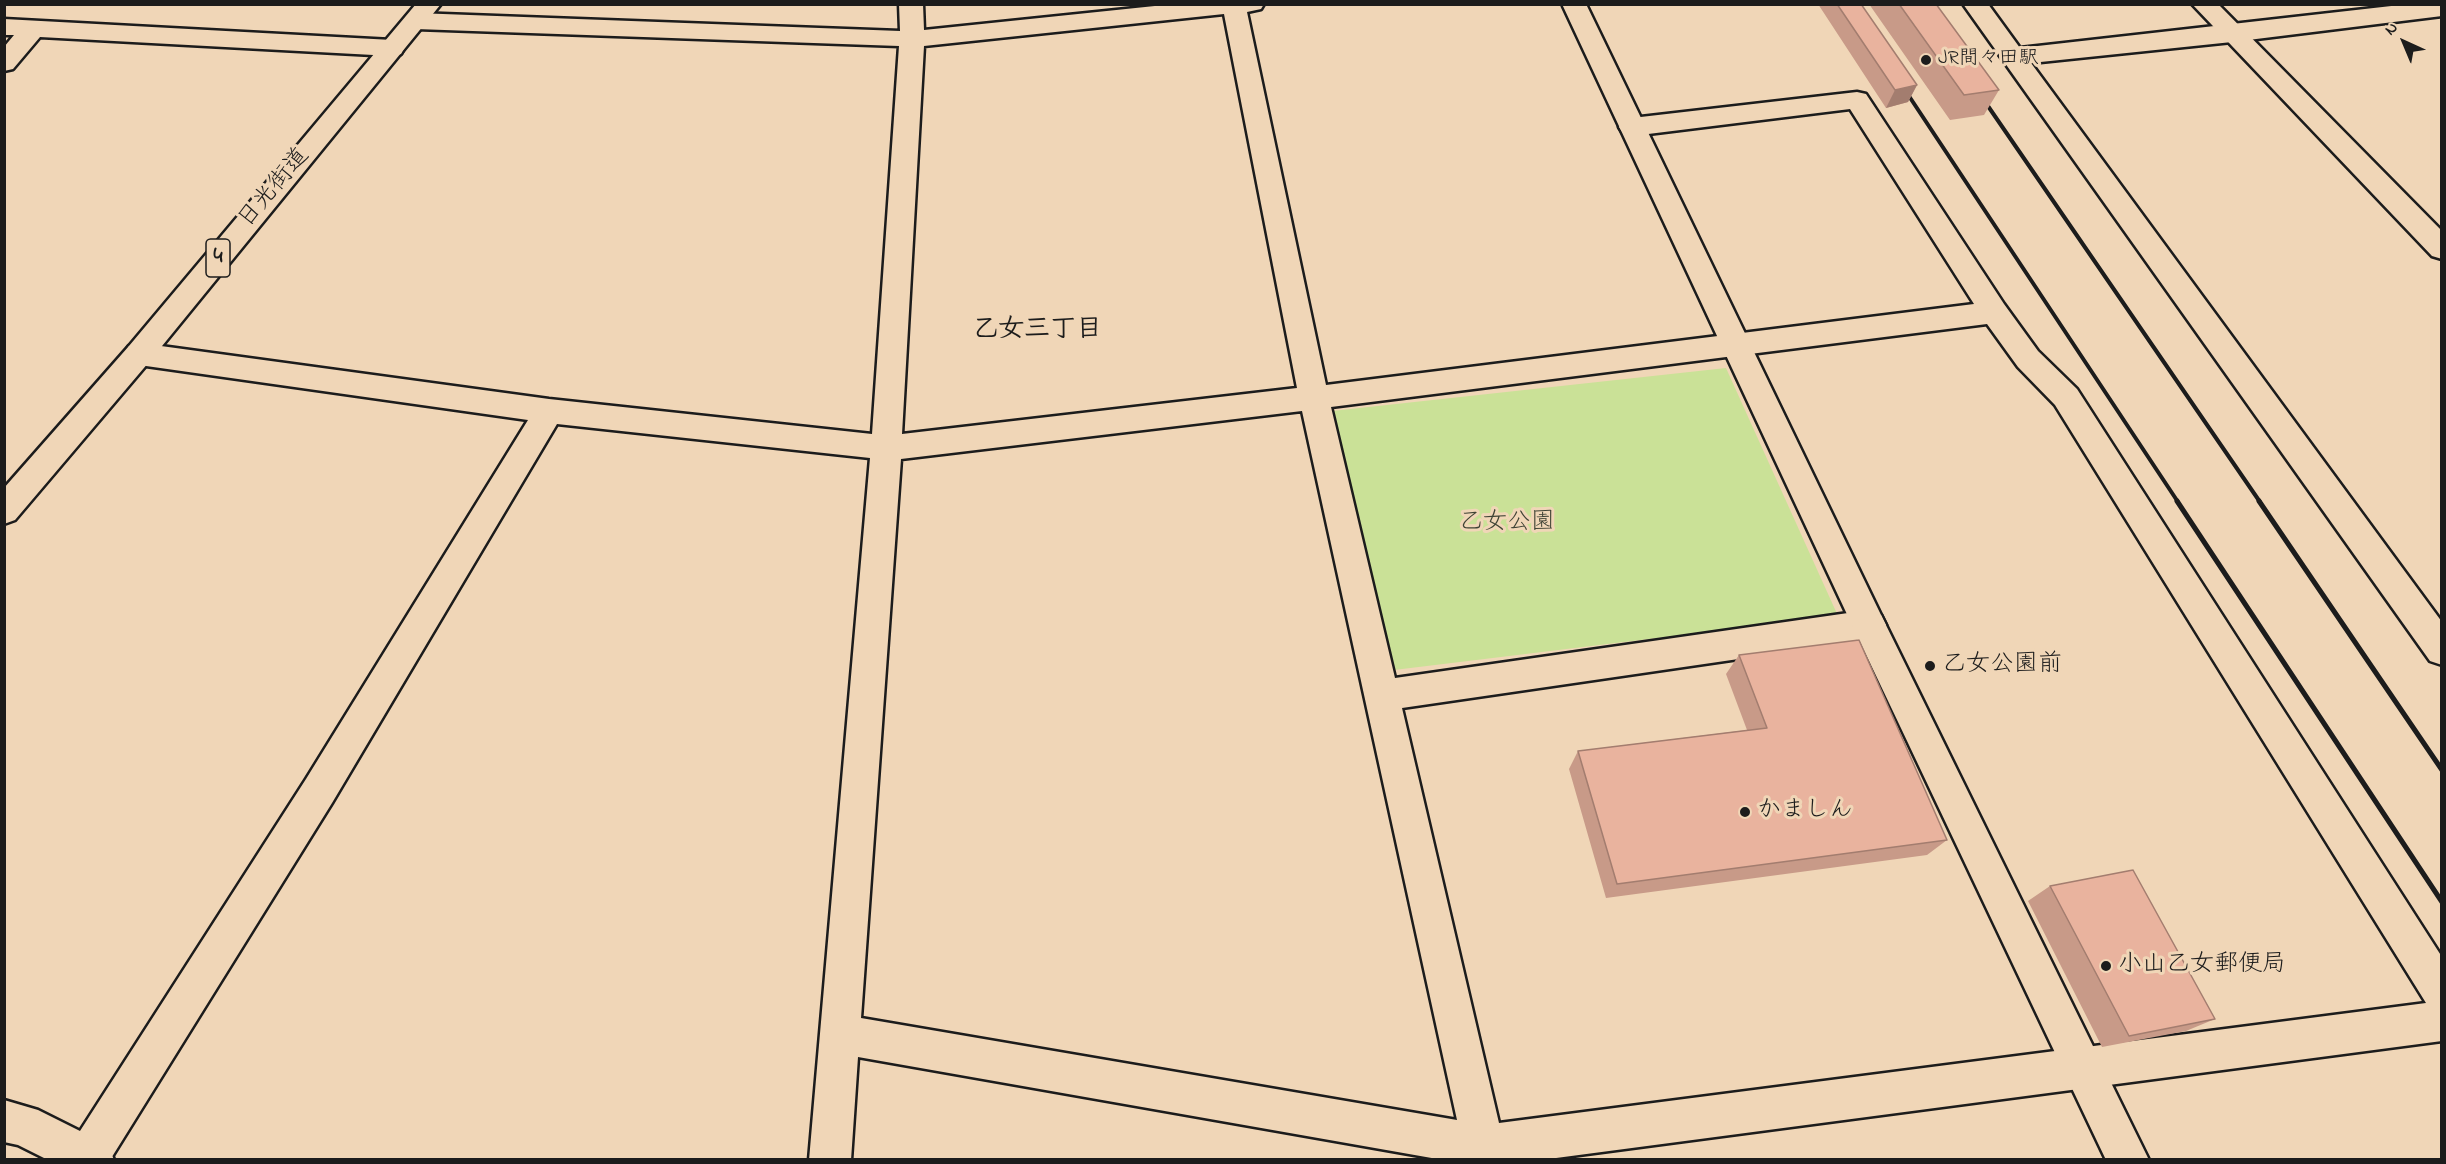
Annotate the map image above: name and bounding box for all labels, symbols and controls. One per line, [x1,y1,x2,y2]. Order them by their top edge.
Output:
north arrow [2374,12,2434,72]
text: N [2379,17,2404,41]
place label: JR間々田駅 [1938,48,2039,72]
marker: JR間々田駅 [1919,53,1933,67]
street label: 日光街道 [233,143,317,235]
road number: 4 [206,239,230,277]
district label: 乙女三丁目 [972,316,1102,348]
park label: 乙女公園 [1459,510,1555,538]
place label: 乙女公園前 [1942,652,2062,680]
marker: 乙女公園前 [1923,659,1937,673]
place label: かましん [1757,798,1853,826]
marker: かましん [1738,805,1752,819]
place label: 小山乙女郵便局 [2118,952,2286,980]
marker: 小山乙女郵便局 [2099,959,2113,973]

